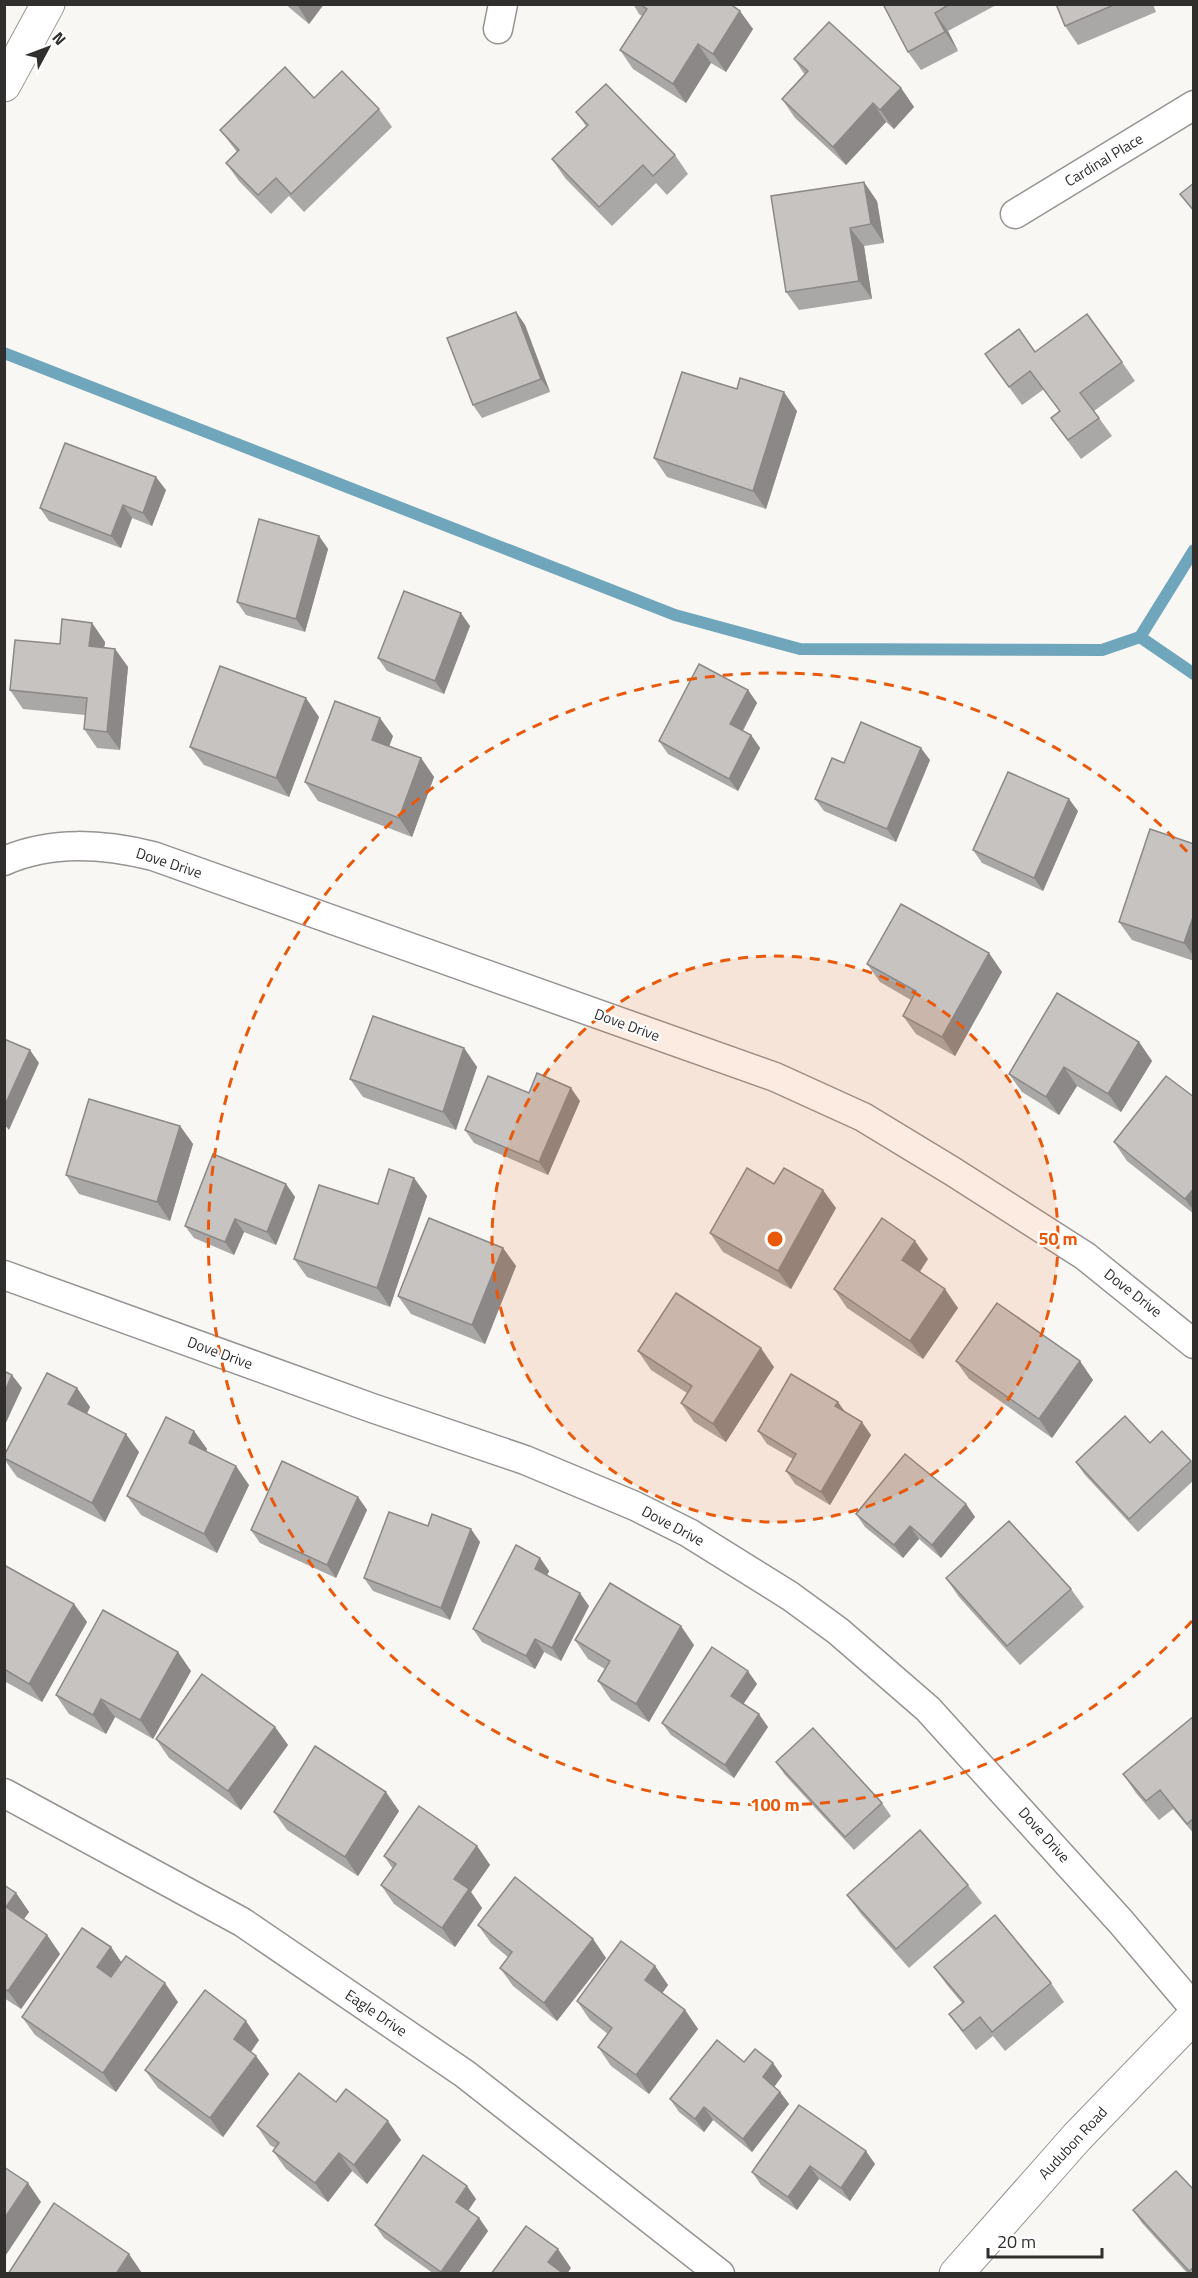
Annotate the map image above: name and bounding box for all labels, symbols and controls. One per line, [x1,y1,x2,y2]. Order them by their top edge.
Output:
north arrow [18,18,78,78]
text: N [47,26,72,50]
street label: Cardinal Place [1060,127,1147,192]
street label: Dove Drive [133,841,205,884]
street label: Dove Drive [591,1002,663,1047]
text: 50 m [1038,1225,1078,1252]
centre of rings [765,1229,785,1249]
street label: Dove Drive [1099,1263,1167,1323]
street label: Dove Drive [184,1330,256,1375]
street label: Dove Drive [638,1499,709,1552]
text: 100 m [750,1791,800,1818]
street label: Dove Drive [1013,1802,1076,1868]
street label: Eagle Drive [341,1983,412,2042]
street label: Audubon Road [1033,2101,1113,2184]
scale bar [988,2221,1102,2259]
text: 20 m [997,2228,1036,2255]

